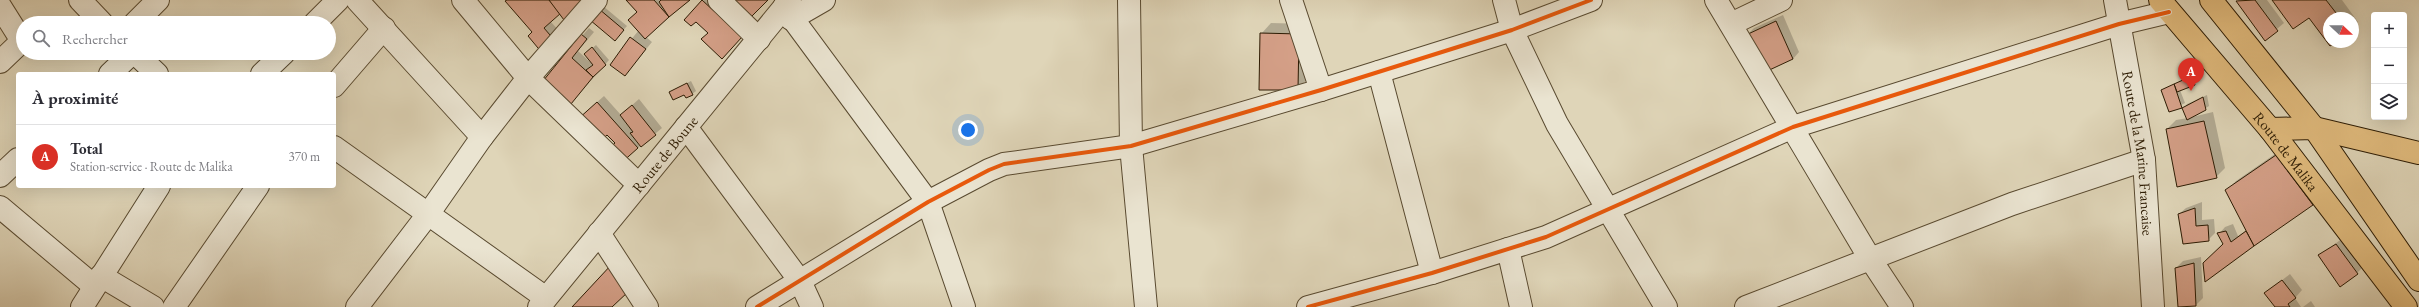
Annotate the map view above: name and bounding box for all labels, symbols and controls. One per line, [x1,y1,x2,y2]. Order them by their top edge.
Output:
north arrow [2323,12,2359,48]
map controls [2371,12,2407,120]
button: + [2371,12,2407,48]
search box [16,16,336,60]
icon: search [30,27,52,49]
text: Rechercher [62,29,128,48]
button: − [2371,48,2407,84]
pin: A [2178,58,2204,91]
street label: Route de la Marine Francaise [2118,69,2158,236]
button: layers [2371,84,2407,120]
text: À proximité [32,87,118,109]
street label: Route de Malika [2250,107,2323,195]
street label: Route de Boune [627,111,702,196]
your location [958,120,978,140]
text: Total [70,139,103,158]
text: A [40,148,50,165]
text: 370 m [289,148,320,165]
text: Station-service · Route de Malika [70,158,233,175]

